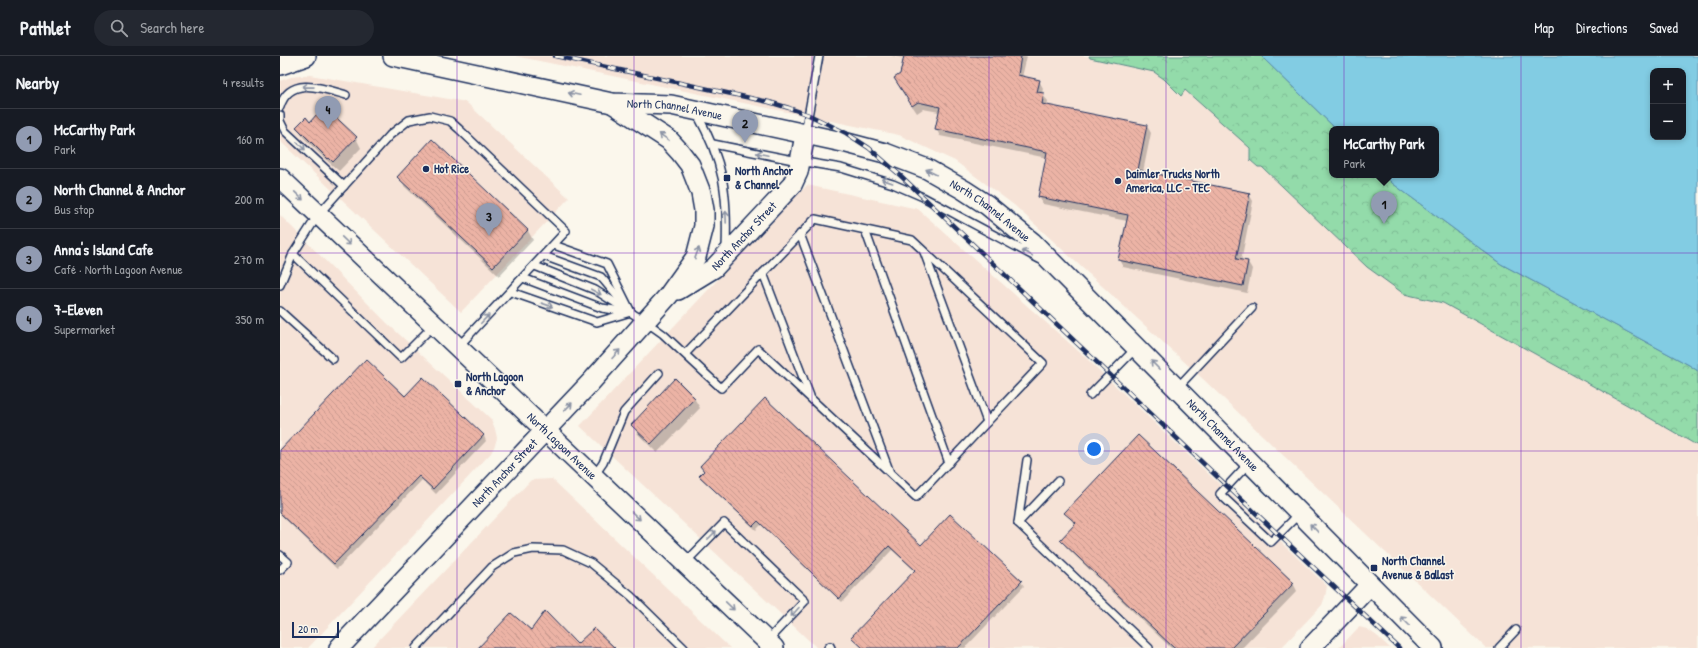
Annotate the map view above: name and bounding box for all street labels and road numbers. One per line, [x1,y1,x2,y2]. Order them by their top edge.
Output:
street label: North Channel Avenue [627,95,724,124]
street label: North Channel Avenue [947,175,1034,245]
street label: North Anchor Street [707,197,781,274]
street label: North Channel Avenue [1183,395,1263,475]
street label: North Lagoon Avenue [523,408,601,483]
street label: North Anchor Street [468,434,542,511]

